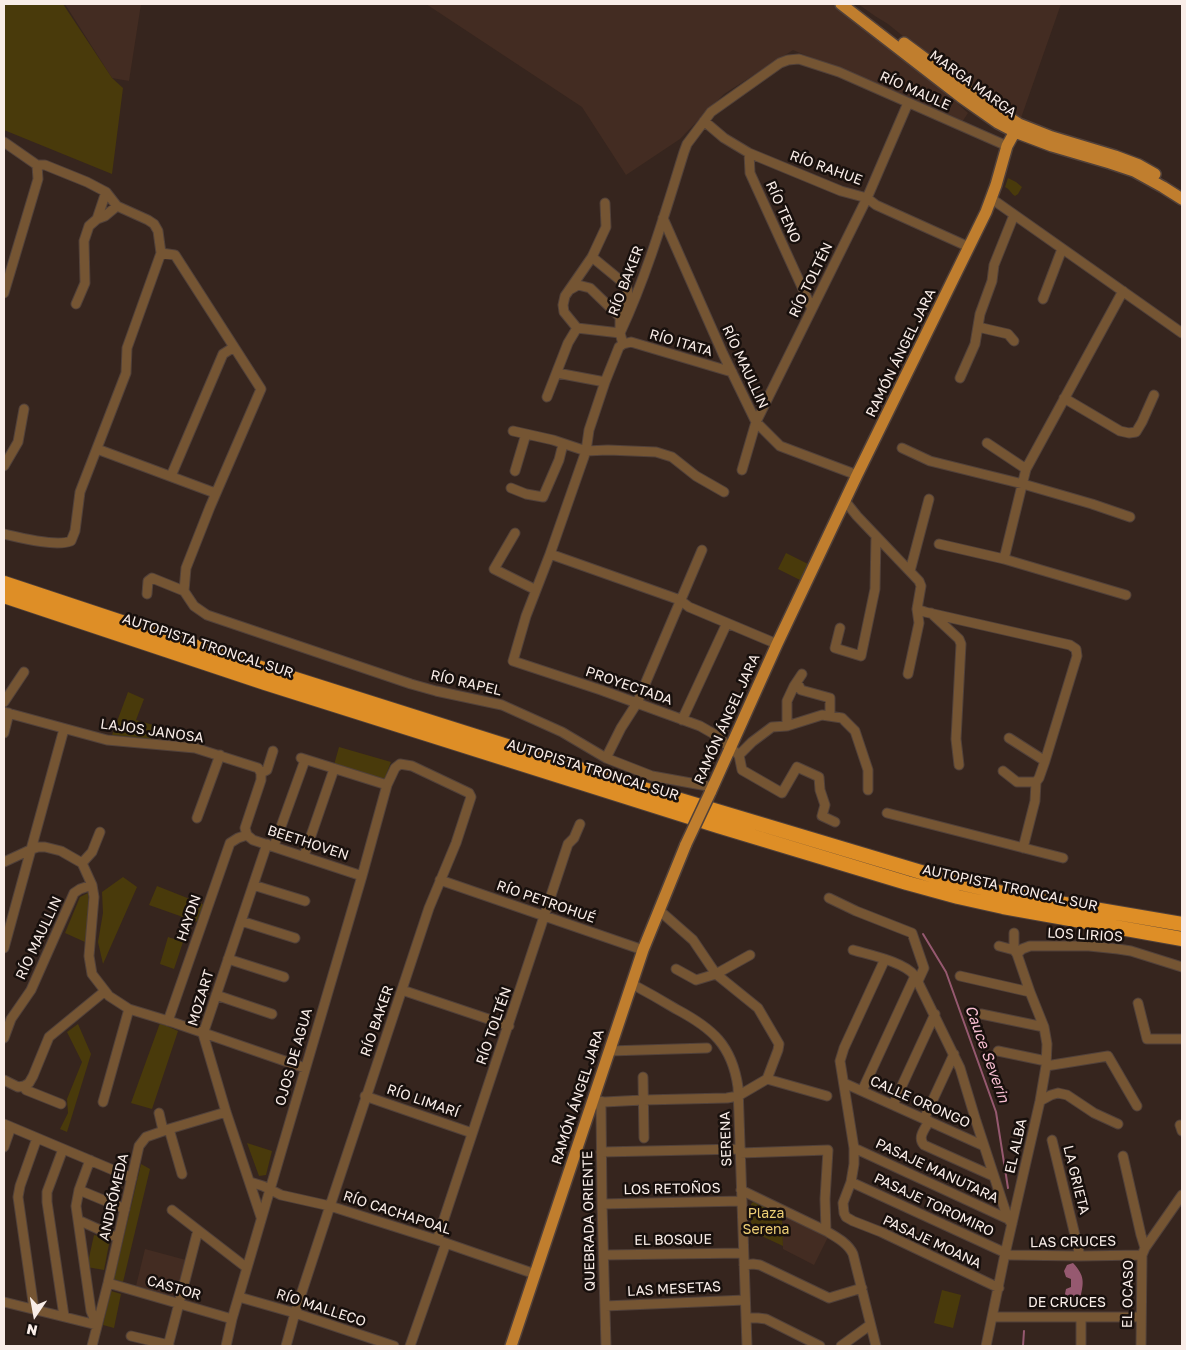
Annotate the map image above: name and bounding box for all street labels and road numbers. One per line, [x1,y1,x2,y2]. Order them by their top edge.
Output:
street label: MARGA MARGA [926,47,1020,121]
street label: RÍO MAULE [877,68,953,114]
street label: RÍO RAHUE [787,147,865,189]
street label: RÍO TENO [762,178,804,246]
street label: RÍO TOLTÉN [786,240,836,320]
street label: RÍO BAKER [605,243,647,319]
street label: RAMÓN ÁNGEL JARA [863,286,939,420]
street label: RÍO MAULLIN [718,323,772,411]
street label: RÍO ITATA [647,326,715,360]
street label: AUTOPISTA TRONCAL SUR [120,610,296,682]
street label: RAMÓN ÁNGEL JARA [691,651,763,787]
street label: PROYECTADA [583,663,675,709]
street label: RÍO RAPEL [429,667,503,699]
street label: LAJOS JANOSA [99,715,205,747]
street label: AUTOPISTA TRONCAL SUR [505,736,681,804]
street label: BEETHOVEN [265,822,351,864]
street label: AUTOPISTA TRONCAL SUR [921,861,1099,915]
street label: RÍO PETROHUÉ [494,877,598,927]
street label: HAYDN [173,893,205,943]
street label: RÍO MAULLIN [12,894,66,982]
street label: LOS LIRIOS [1047,925,1123,945]
street label: MOZART [184,968,218,1028]
street label: RÍO BAKER [357,983,397,1059]
street label: RÍO TOLTÉN [473,985,515,1067]
street label: OJOS DE AGUA [272,1006,316,1108]
street label: RAMÓN ÁNGEL JARA [548,1027,608,1167]
street label: CALLE ORONGO [867,1072,973,1132]
street label: RÍO LIMARÍ [385,1081,461,1121]
street label: SERENA [717,1111,735,1167]
street label: EL ALBA [1002,1117,1030,1175]
street label: PASAJE MANUTARA [873,1135,1001,1207]
street label: LA GRIETA [1059,1144,1093,1216]
street label: QUEBRADA ORIENTE [579,1151,599,1291]
street label: ANDRÓMEDA [96,1152,132,1242]
street label: PASAJE TOROMIRO [871,1170,997,1240]
street label: LOS RETOÑOS [623,1180,721,1198]
street label: RÍO CACHAPOAL [341,1188,453,1238]
street label: PASAJE MOANA [880,1212,984,1272]
street label: EL BOSQUE [634,1231,712,1249]
street label: LAS CRUCES [1030,1233,1116,1251]
street label: EL OCASO [1119,1260,1137,1328]
street label: CASTOR [145,1272,203,1304]
street label: LAS MESETAS [627,1278,721,1300]
street label: RÍO MALLECO [274,1286,368,1330]
street label: DE CRUCES [1028,1295,1106,1311]

